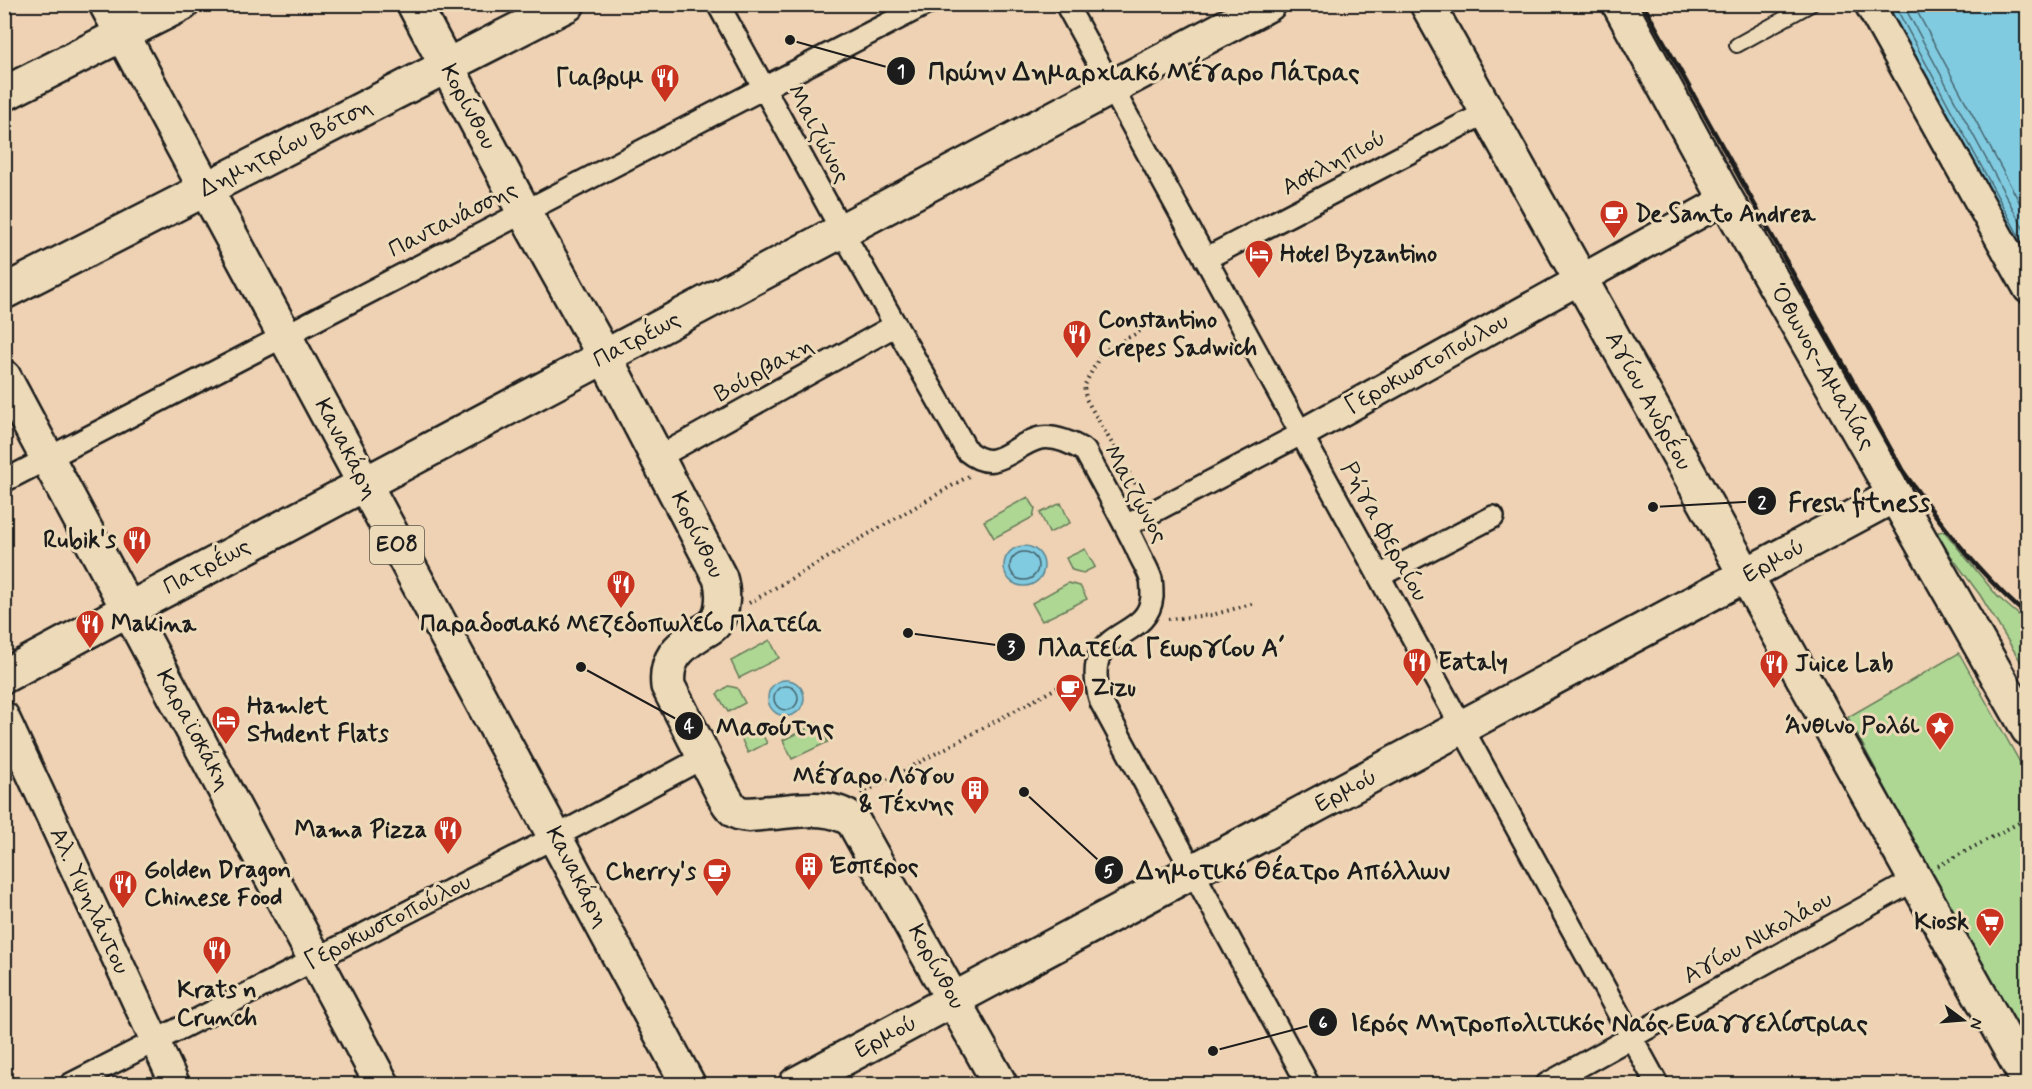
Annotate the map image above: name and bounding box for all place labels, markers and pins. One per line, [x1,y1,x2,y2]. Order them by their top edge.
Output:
callout: Πρώην Δημαρχιακό Μέγαρο Πάτρας [886,49,1372,93]
restaurant icon: Γιαβριμ [649,62,681,104]
place label: Γιαβριμ [555,63,644,94]
cafe icon: De Santo Andrea [1598,198,1630,240]
place label: De Santo Andrea [1635,199,1816,230]
hotel icon: Hotel Byzantino [1243,238,1275,280]
place label: Hotel Byzantino [1280,239,1437,270]
place label: Constantino Crepes Sadwich [1098,305,1257,364]
restaurant icon: Constantino Crepes Sadwich [1061,318,1093,360]
callout: Fresh fitness [1747,479,1942,523]
restaurant icon: Rubik's [121,524,153,566]
place label: Rubik's [43,525,116,556]
restaurant icon: Παραδοσιακό Μεζεδοπωλείο Πλατεία [605,568,637,610]
restaurant icon: Makina [74,608,106,650]
place label: Makina [111,609,197,640]
place label: Παραδοσιακό Μεζεδοπωλείο Πλατεία [420,609,822,640]
callout: Πλατεία Γεωργίου Α΄ [996,625,1306,669]
restaurant icon: Eataly [1401,646,1433,688]
place label: Eataly [1438,647,1508,678]
restaurant icon: Juice Lab [1758,648,1790,690]
place label: Juice Lab [1795,649,1894,680]
cafe icon: Zizu [1054,672,1086,714]
place label: Zizu [1091,673,1136,704]
place label: Hamlet Student Flats [247,691,389,750]
hotel icon: Hamlet Student Flats [210,704,242,746]
callout: Μασούτης [674,704,846,748]
place icon: Άνθινο Ρολόι [1924,710,1956,752]
place label: Άνθινο Ρολόι [1785,711,1920,742]
place label: Μέγαρο Λόγου & Τέχνης [793,760,954,820]
building icon: Μέγαρο Λόγου & Τέχνης [959,774,991,816]
restaurant icon: Mama Pizza [432,814,464,856]
place label: Mama Pizza [294,815,427,846]
callout: Δημοτικό Θέατρο Απόλλων [1094,848,1462,892]
building icon: Έσπερος [793,850,825,892]
place label: Έσπερος [830,851,919,882]
place label: Golden Dragon Chinese Food [144,855,291,914]
cafe icon: Cherry's [701,856,733,898]
place label: Cherry's [605,857,696,888]
restaurant icon: Golden Dragon Chinese Food [107,868,139,910]
supermarket icon: Kiosk [1974,906,2006,948]
place label: Kiosk [1914,907,1969,938]
restaurant icon: Krats n Crunch [201,934,233,976]
place label: Krats n Crunch [177,975,257,1034]
callout: Ιερός Μητροπολιτικός Ναός Ευαγγελίστριας [1308,1000,1880,1044]

